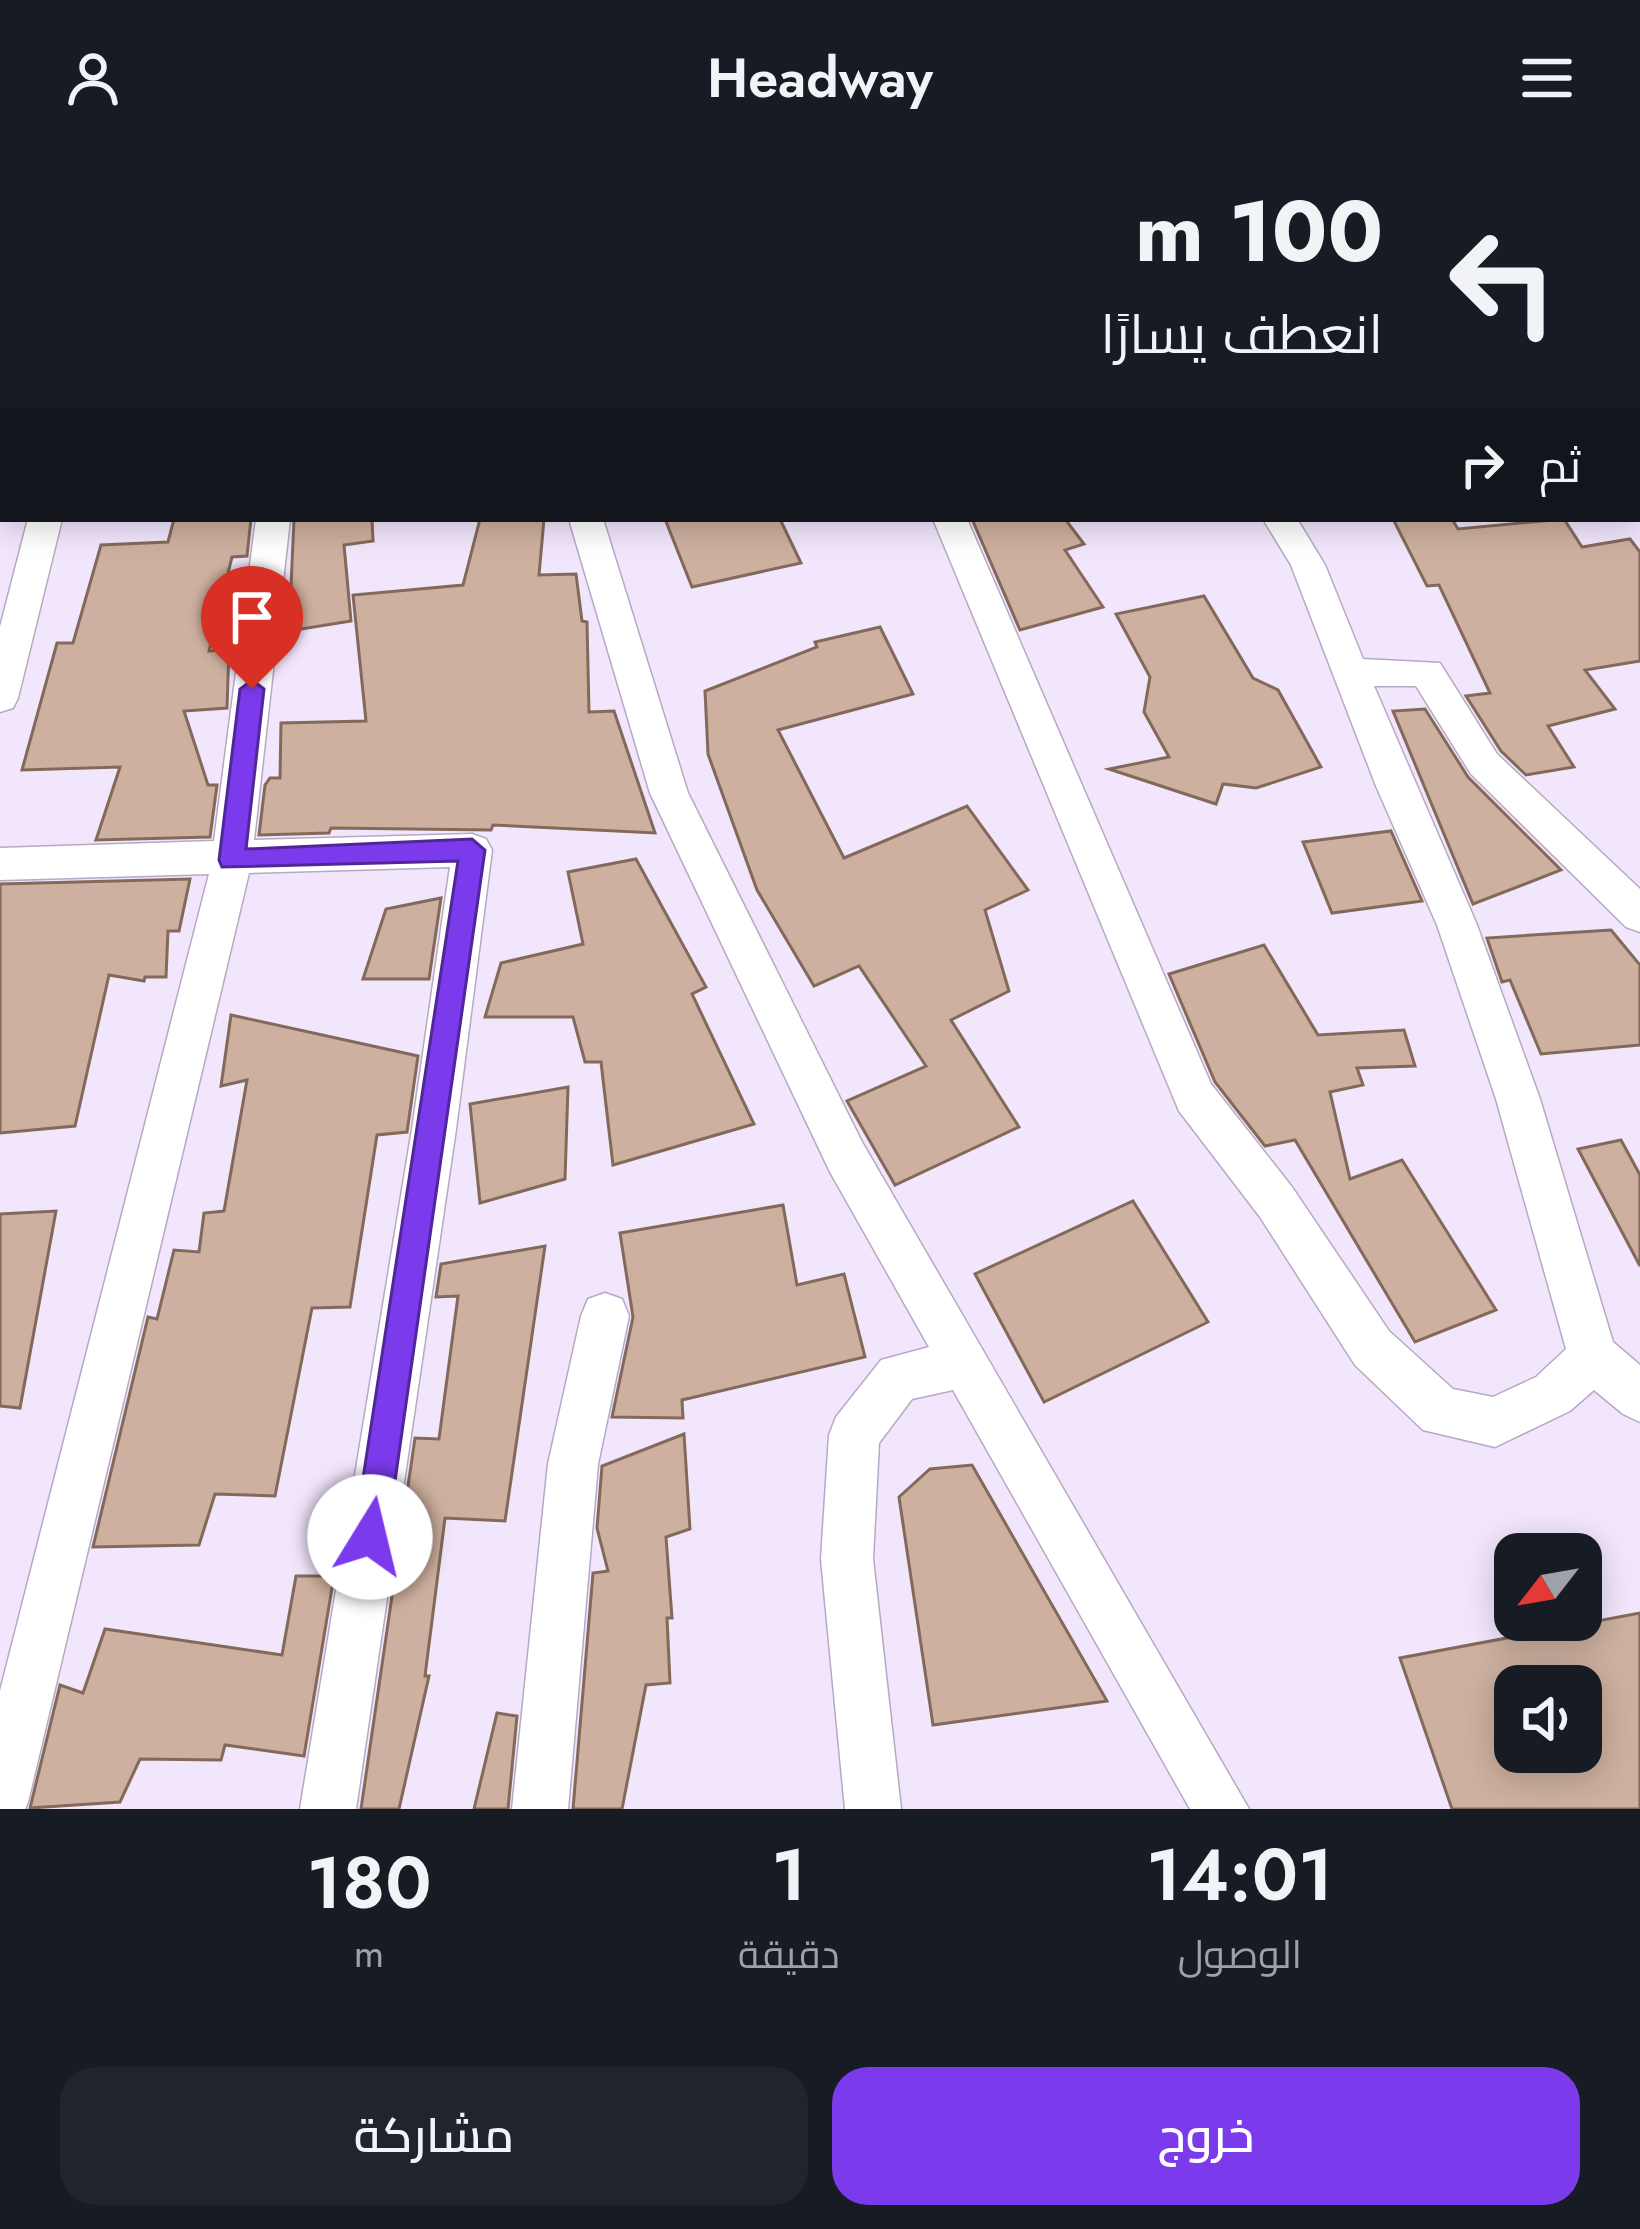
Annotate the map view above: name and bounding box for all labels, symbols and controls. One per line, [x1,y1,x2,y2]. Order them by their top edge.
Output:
text: Headway [707,39,933,117]
icon: person [60,45,126,111]
icon: menu [1514,45,1580,111]
text: 100 m [1135,171,1383,293]
icon: left [1425,204,1581,360]
text: انعطف يسارًا [1101,295,1383,373]
icon: right [1449,432,1515,498]
text: ثم [1539,434,1581,499]
pin [201,566,303,689]
icon: arrive [219,584,285,650]
position arrow [307,1474,433,1600]
north arrow [1494,1533,1602,1641]
map controls [1494,1533,1602,1773]
button: sound [1494,1665,1602,1773]
text: 1 [771,1823,807,1927]
text: 14:01 [1146,1823,1333,1927]
text: 180 [307,1831,432,1935]
text: m [354,1925,384,1982]
text: دقيقة [738,1926,840,1983]
text: الوصول [1178,1926,1302,1983]
button: مشاركة [60,2067,808,2205]
button: خروج [832,2067,1580,2205]

